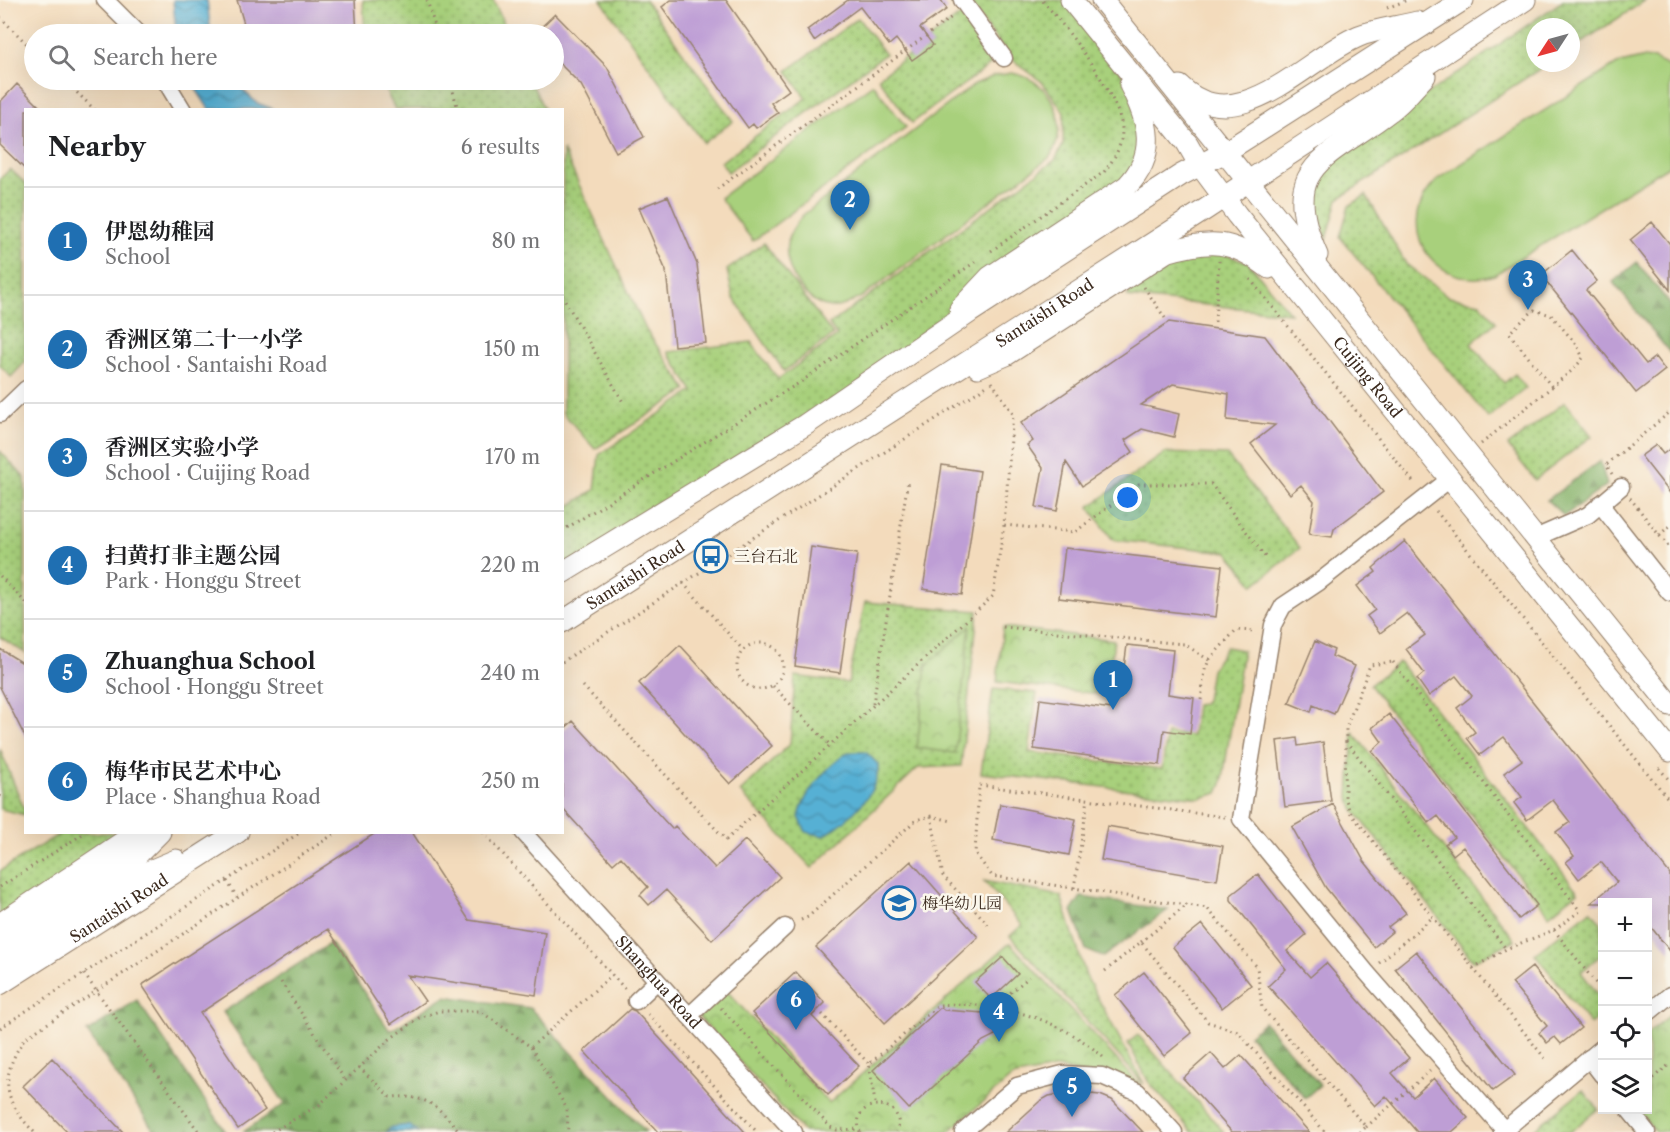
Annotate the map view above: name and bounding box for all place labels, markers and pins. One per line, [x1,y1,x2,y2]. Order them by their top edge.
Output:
pin: 2 [830,180,870,230]
pin: 3 [1508,260,1547,310]
bus stop icon: 三台石北 [693,538,729,574]
place label: 三台石北 [734,546,798,566]
pin: 1 [1094,660,1132,710]
school or university icon: 梅华幼儿园 [881,885,917,921]
place label: 梅华幼儿园 [922,893,1002,913]
pin: 6 [776,980,816,1030]
pin: 4 [980,992,1018,1042]
pin: 5 [1052,1068,1092,1117]

